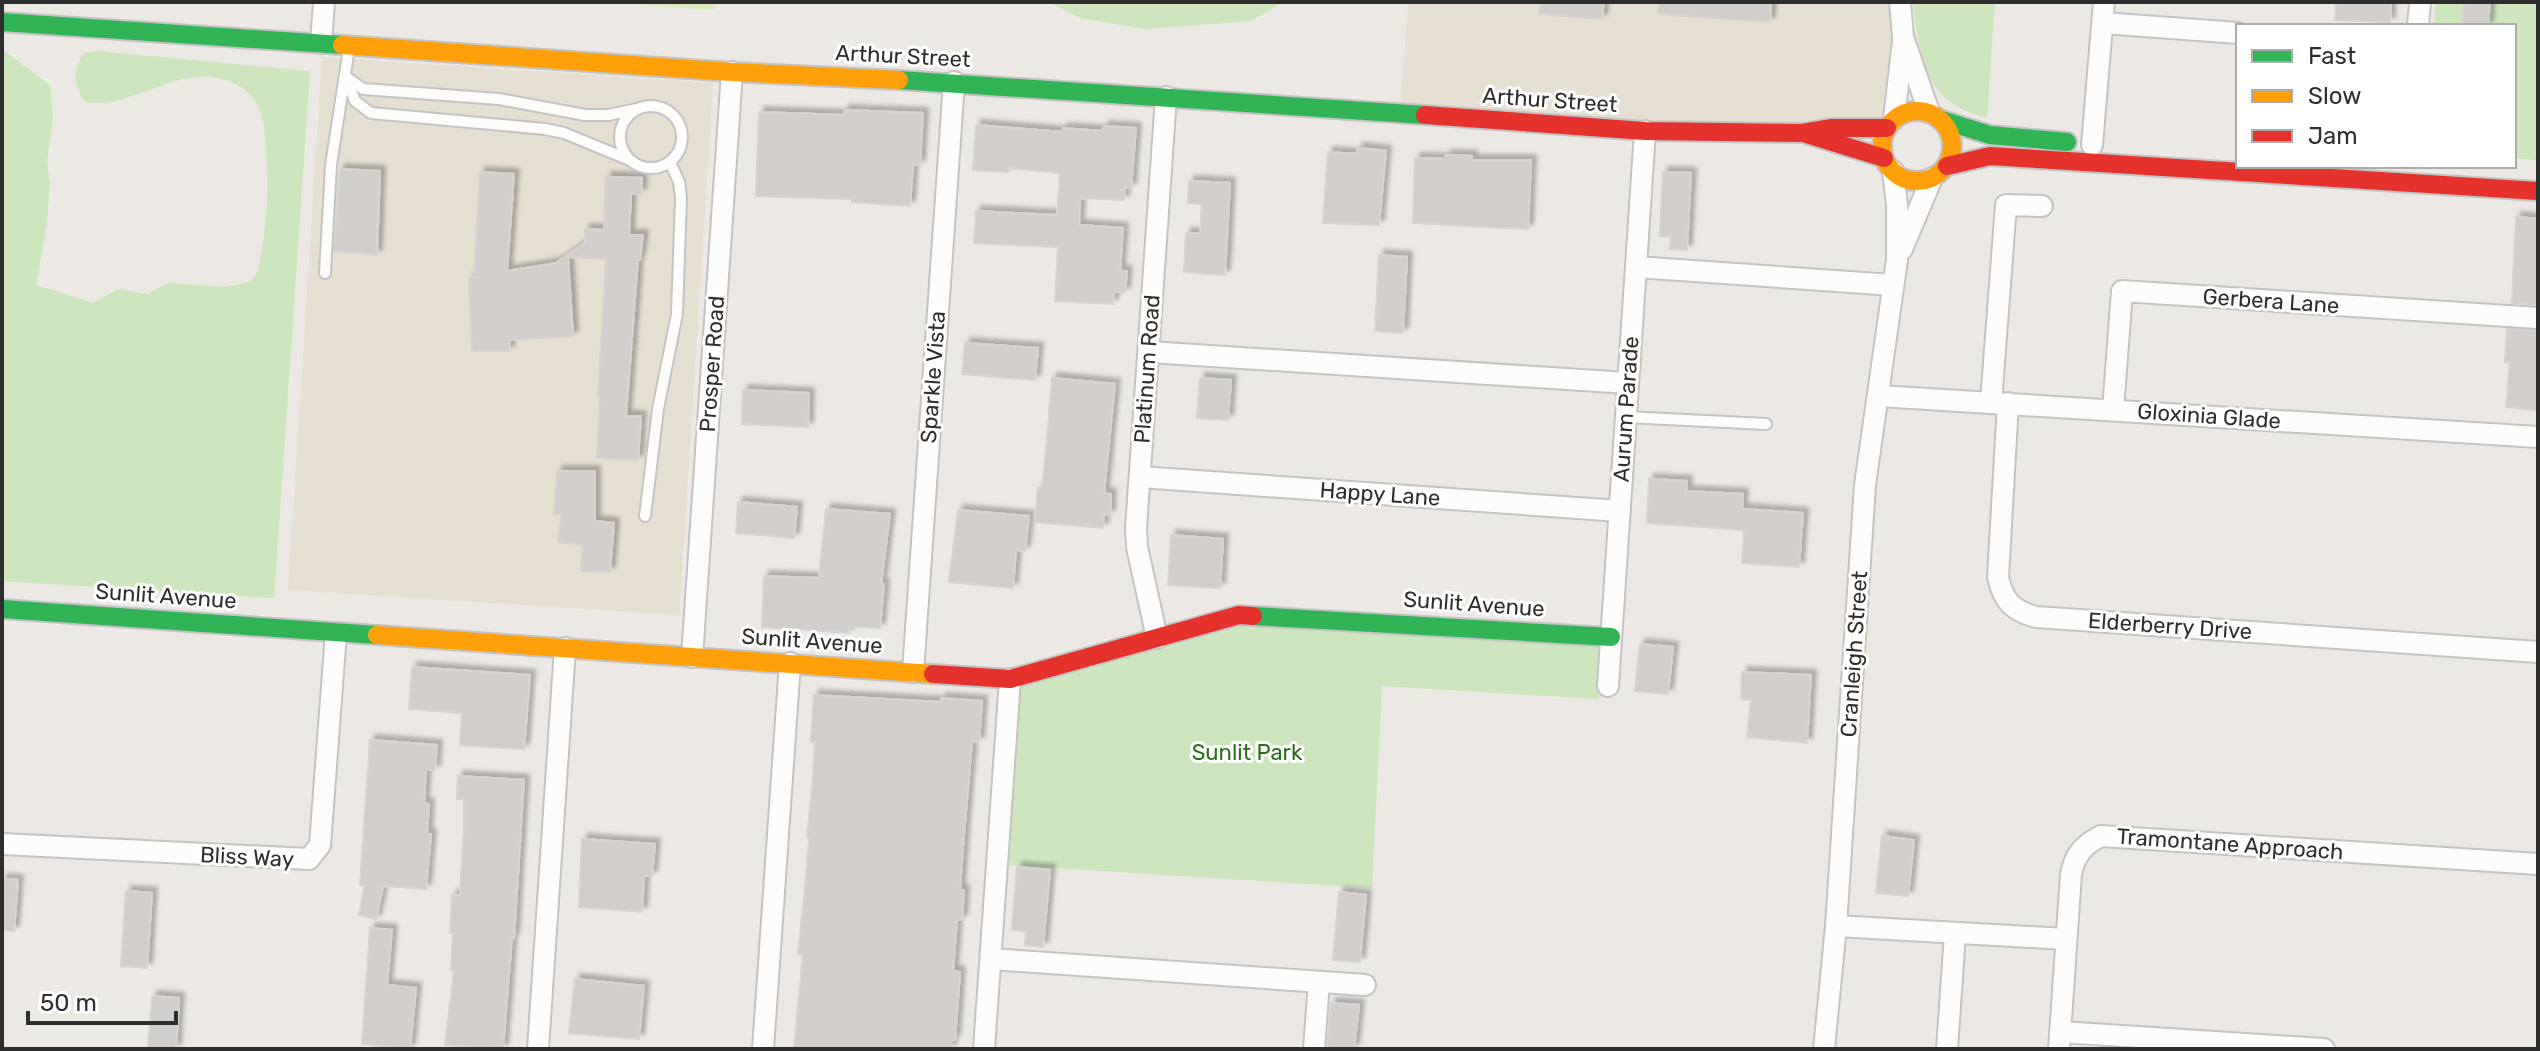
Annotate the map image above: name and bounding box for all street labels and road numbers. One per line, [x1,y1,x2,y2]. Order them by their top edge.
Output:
street label: Arthur Street [835,39,972,73]
street label: Arthur Street [1482,82,1619,118]
street label: Gerbera Lane [2202,283,2340,319]
street label: Platinum Road [1128,294,1166,444]
street label: Prosper Road [694,295,730,433]
street label: Sparkle Vista [915,310,951,444]
street label: Aurum Parade [1607,335,1645,483]
street label: Gloxinia Glade [2136,398,2282,434]
street label: Happy Lane [1319,476,1441,512]
street label: Cranleigh Street [1835,569,1873,738]
street label: Sunlit Avenue [95,578,237,614]
street label: Sunlit Avenue [1403,586,1545,622]
street label: Elderberry Drive [2087,607,2253,645]
street label: Sunlit Avenue [741,623,883,659]
street label: Tramontane Approach [2116,823,2344,865]
street label: Bliss Way [199,841,295,873]

